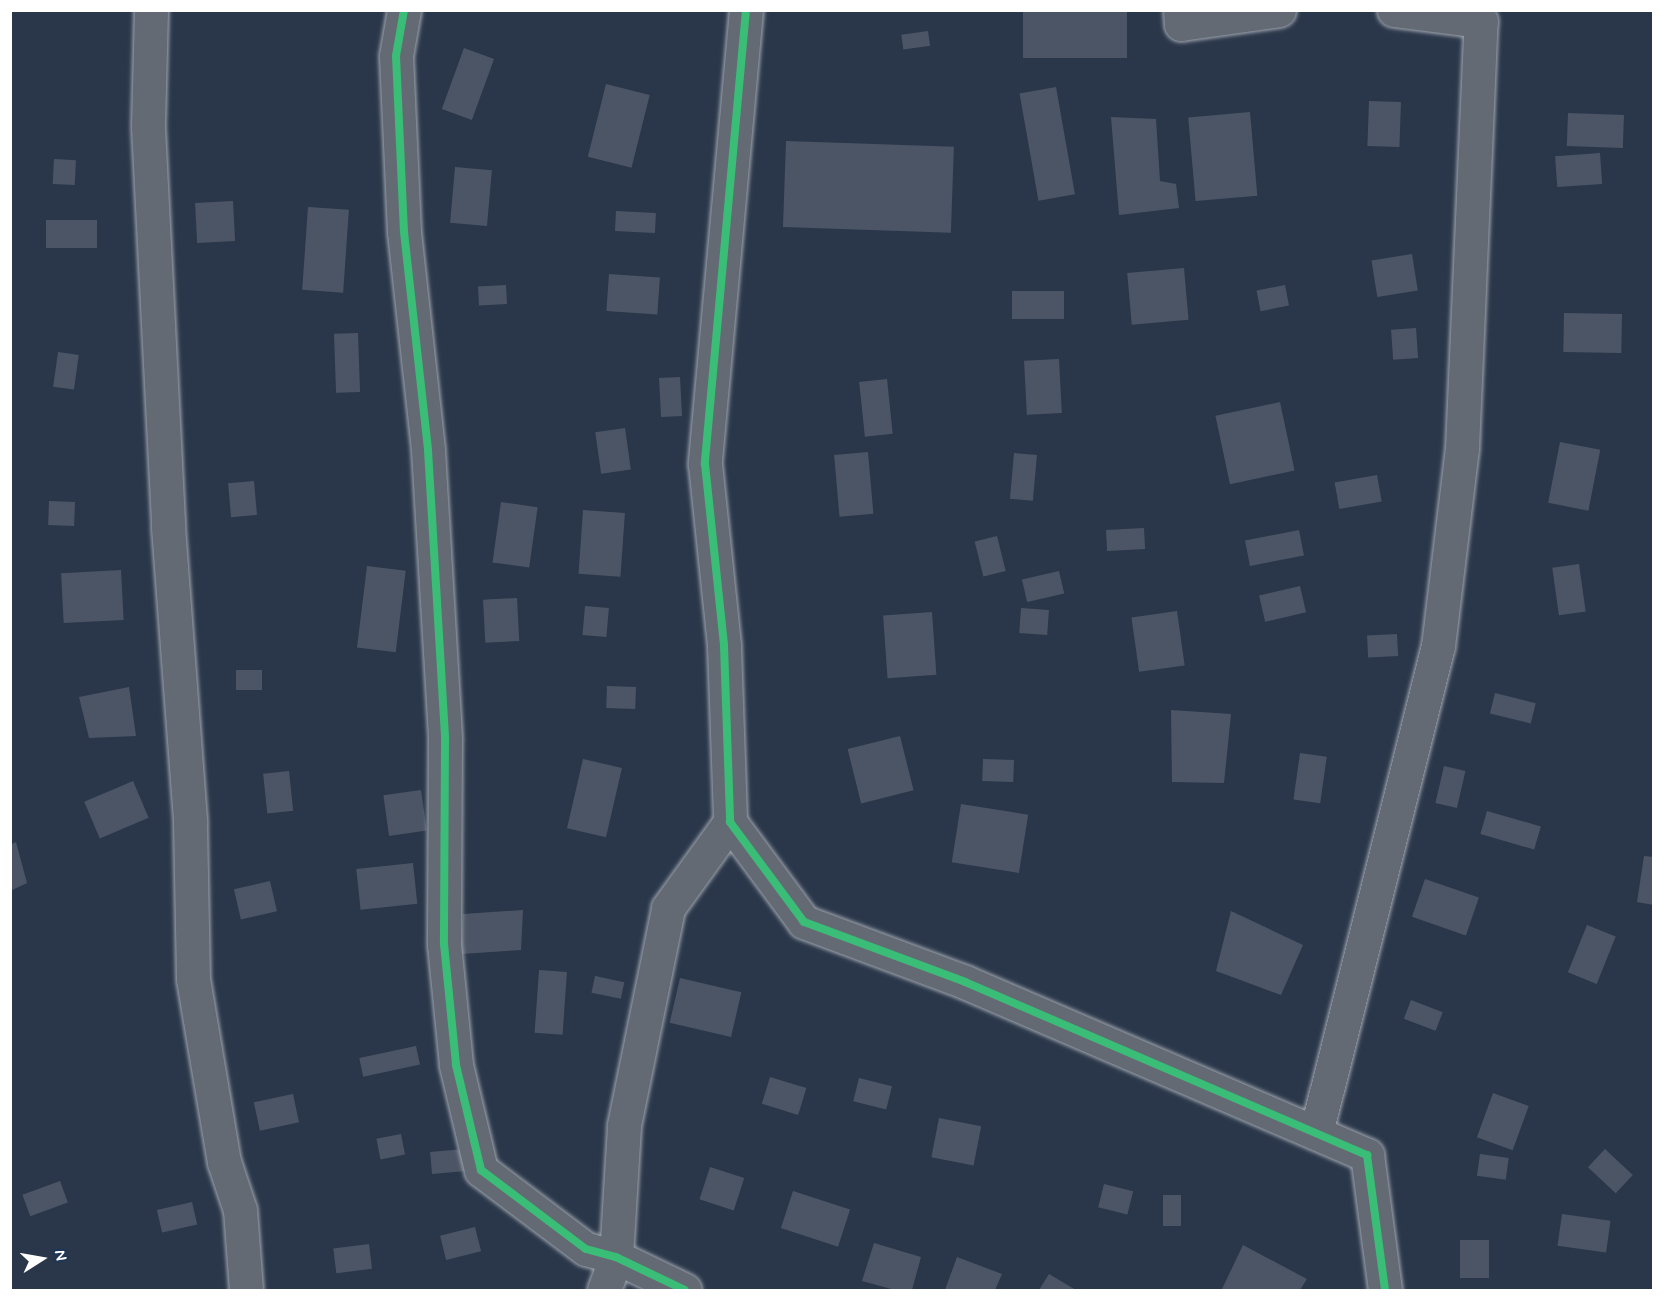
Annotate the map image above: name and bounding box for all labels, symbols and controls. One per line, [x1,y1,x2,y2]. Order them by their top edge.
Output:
north arrow [12,1229,72,1289]
text: N [49,1248,71,1263]

